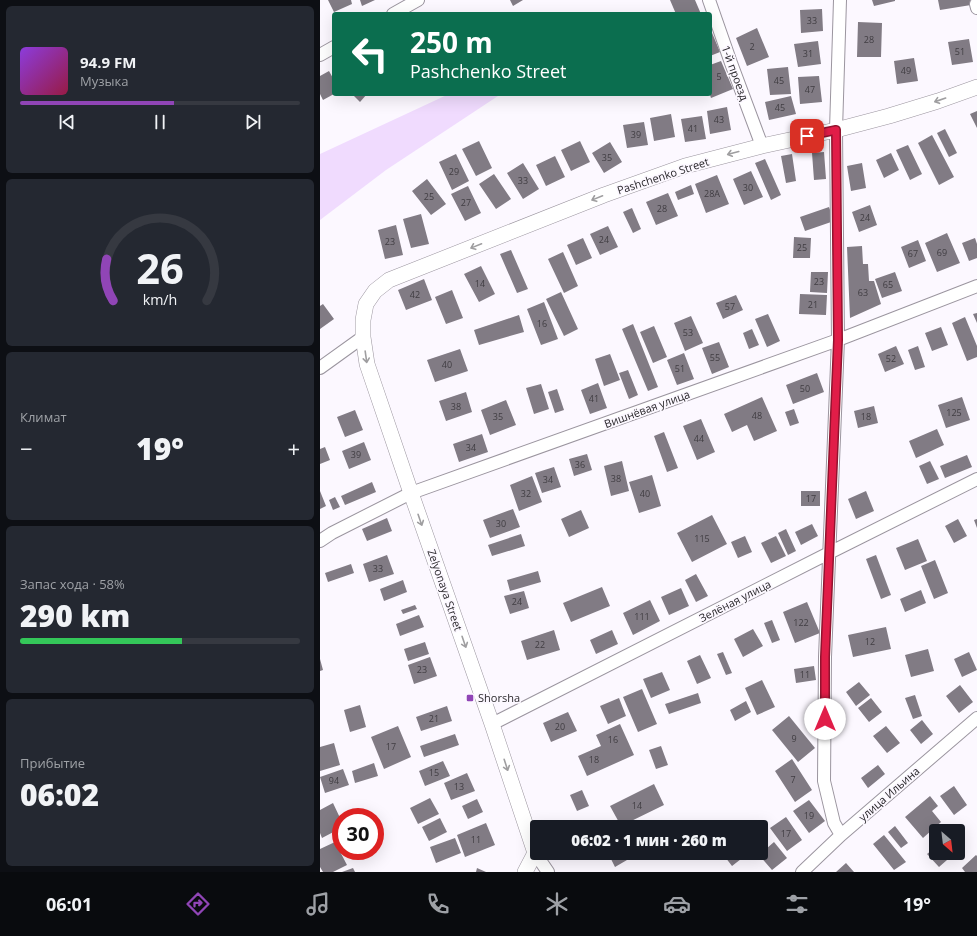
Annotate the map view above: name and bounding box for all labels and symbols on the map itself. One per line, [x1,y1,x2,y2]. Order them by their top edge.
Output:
house number: 33 [807,14,817,27]
house number: 28 [864,33,874,46]
house number: 2 [749,40,755,53]
street label: 1-й проезд [719,43,753,103]
house number: 51 [955,45,965,58]
house number: 31 [803,47,813,60]
house number: 49 [901,64,911,77]
house number: 5 [716,70,722,83]
house number: 45 [774,74,784,87]
house number: 47 [805,83,815,96]
one-way arrow [934,97,947,104]
house number: 45 [775,101,785,114]
house number: 43 [714,113,724,126]
pin [790,119,824,153]
house number: 41 [688,122,698,135]
house number: 39 [631,128,641,141]
one-way arrow [727,150,740,158]
house number: 35 [602,151,612,164]
street label: Pashchenko Street [615,154,711,197]
house number: 29 [449,165,459,178]
house number: 33 [518,174,528,187]
house number: 30 [743,181,753,194]
house number: 28А [704,187,720,200]
house number: 25 [424,190,434,203]
one-way arrow [591,195,603,203]
house number: 27 [461,196,471,209]
house number: 28 [657,202,667,215]
house number: 24 [860,211,870,224]
house number: 24 [599,233,609,246]
house number: 23 [385,235,395,248]
house number: 25 [797,241,807,254]
one-way arrow [470,242,482,250]
house number: 69 [937,246,947,259]
house number: 67 [908,247,918,260]
house number: 23 [814,275,824,288]
house number: 14 [475,277,485,290]
house number: 65 [883,278,893,291]
house number: 63 [858,286,868,299]
house number: 42 [410,288,420,301]
house number: 21 [808,298,818,311]
house number: 57 [725,300,735,313]
house number: 16 [537,317,547,330]
house number: 53 [683,326,693,339]
one-way arrow [362,350,370,363]
house number: 55 [710,351,720,364]
house number: 52 [886,352,896,365]
house number: 40 [442,358,452,371]
house number: 51 [675,362,685,375]
house number: 50 [800,382,810,395]
street label: Вишнёвая улица [602,386,692,431]
house number: 41 [589,392,599,405]
house number: 38 [451,400,461,413]
house number: 125 [946,406,962,419]
house number: 48 [752,409,762,422]
house number: 35 [493,410,503,423]
house number: 18 [861,410,871,423]
house number: 44 [694,432,704,445]
house number: 34 [466,441,476,454]
house number: 39 [351,448,361,461]
house number: 36 [575,458,585,471]
house number: 38 [611,472,621,485]
house number: 34 [543,473,553,486]
house number: 32 [521,487,531,500]
house number: 40 [640,487,650,500]
house number: 17 [806,492,816,505]
one-way arrow [417,513,425,525]
house number: 30 [496,517,506,530]
house number: 115 [694,532,710,545]
street label: Zelyonaya Street [424,547,466,633]
house number: 33 [373,562,383,575]
street label: Зелёная улица [696,576,773,625]
house number: 24 [512,595,522,608]
house number: 111 [634,610,650,623]
house number: 122 [793,616,809,629]
house number: 12 [865,635,875,648]
one-way arrow [460,636,468,648]
house number: 22 [535,638,545,651]
house number: 23 [417,663,427,676]
house number: 11 [800,668,810,681]
place label: Shorsha [478,690,520,705]
marker: Shorsha [465,693,475,703]
position arrow [804,698,846,740]
house number: 21 [429,712,439,725]
house number: 20 [555,720,565,733]
house number: 9 [791,732,797,745]
house number: 16 [608,733,618,746]
house number: 17 [386,740,396,753]
house number: 18 [589,753,599,766]
one-way arrow [503,759,510,772]
street label: улица Ильина [855,763,922,824]
house number: 15 [429,766,439,779]
house number: 7 [790,773,796,786]
house number: 94 [329,774,339,787]
house number: 13 [454,780,464,793]
house number: 14 [632,799,642,812]
speed limit sign: 30 [332,808,384,860]
house number: 19 [804,809,814,822]
north arrow [929,824,965,860]
house number: 17 [781,827,791,840]
house number: 11 [471,833,481,846]

